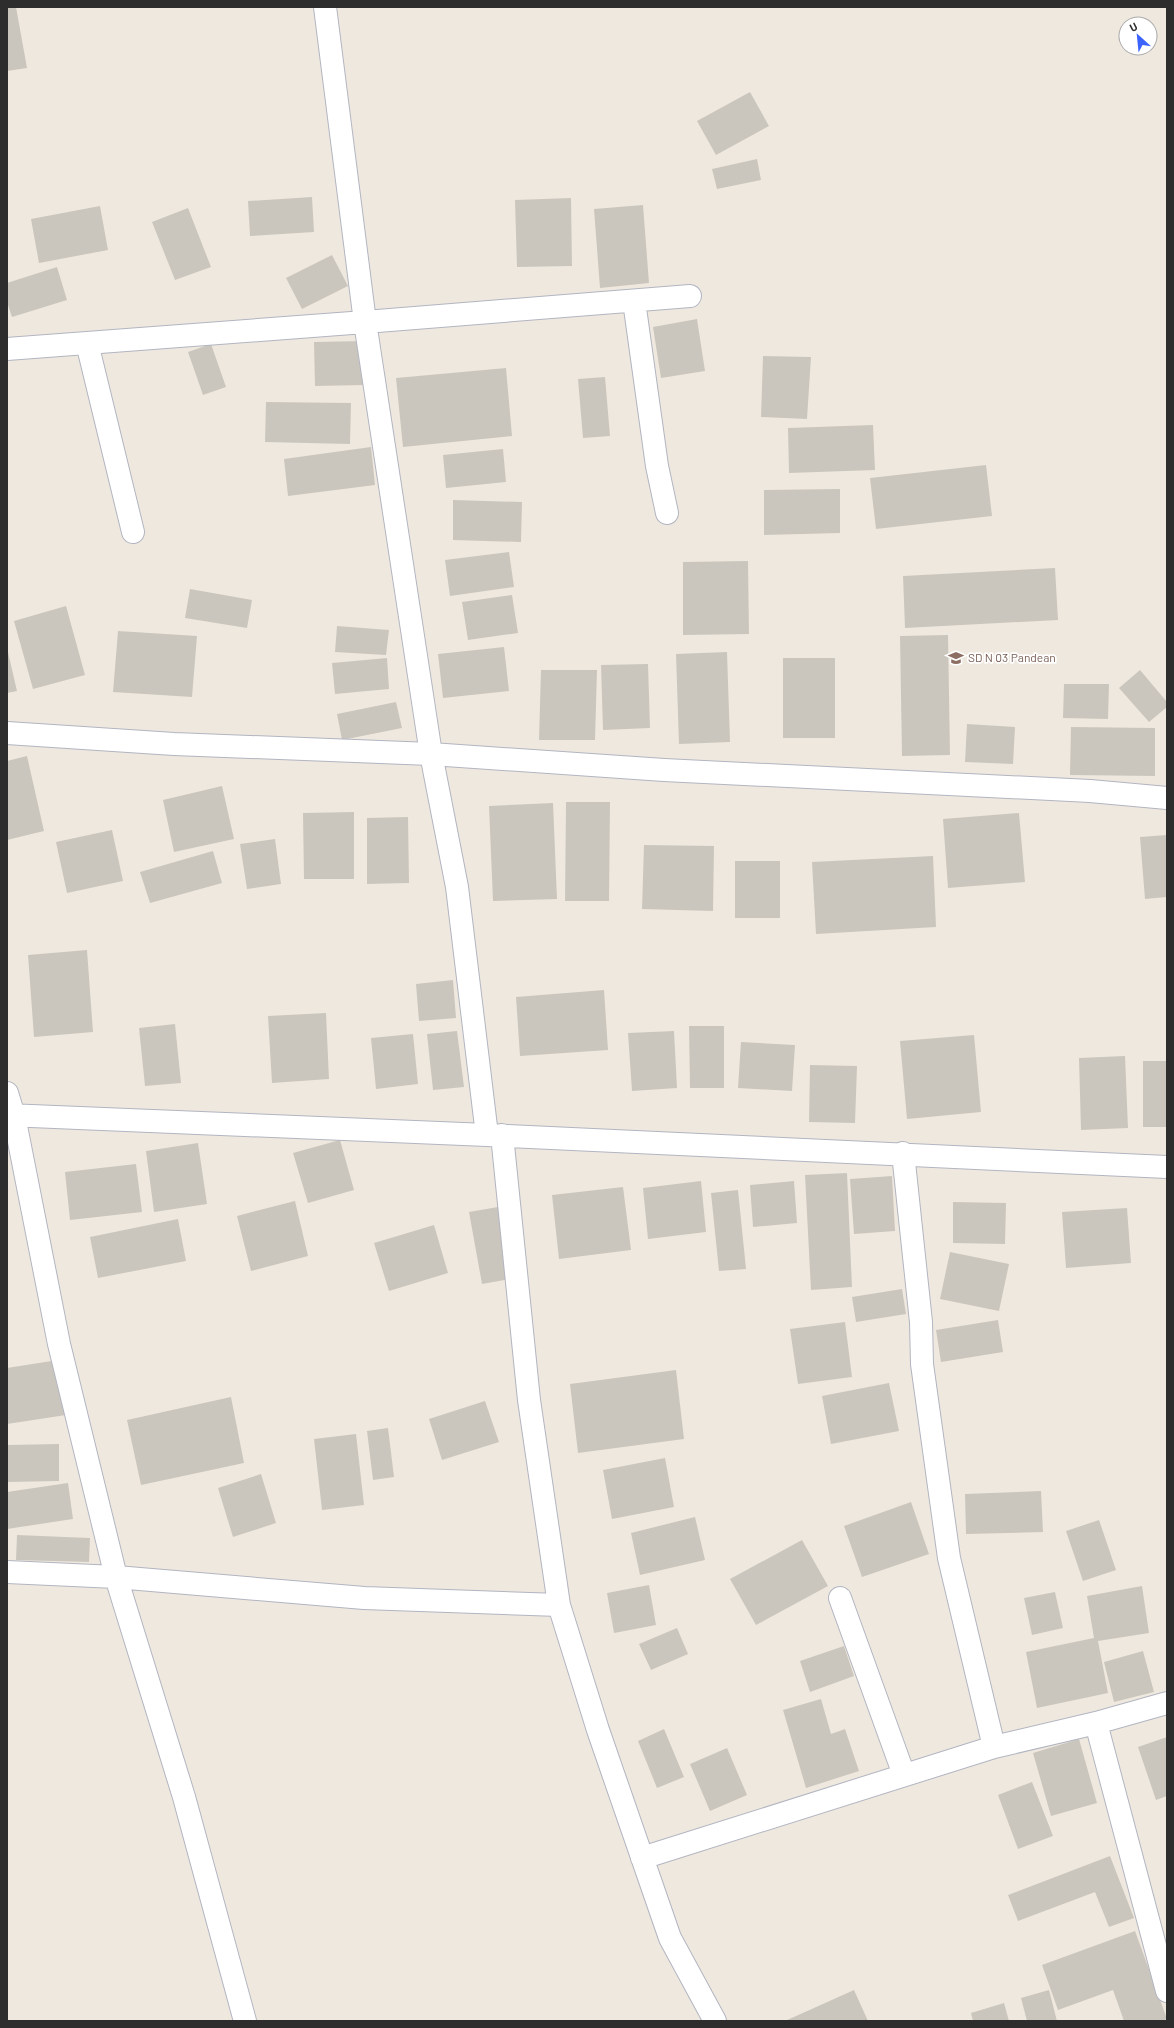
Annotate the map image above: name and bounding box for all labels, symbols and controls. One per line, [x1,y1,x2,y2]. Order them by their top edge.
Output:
north arrow [1118,16,1158,56]
text: U [1127,19,1139,34]
school or university icon: SD N 03 Pandean [947,649,965,667]
place label: SD N 03 Pandean [968,650,1056,664]

